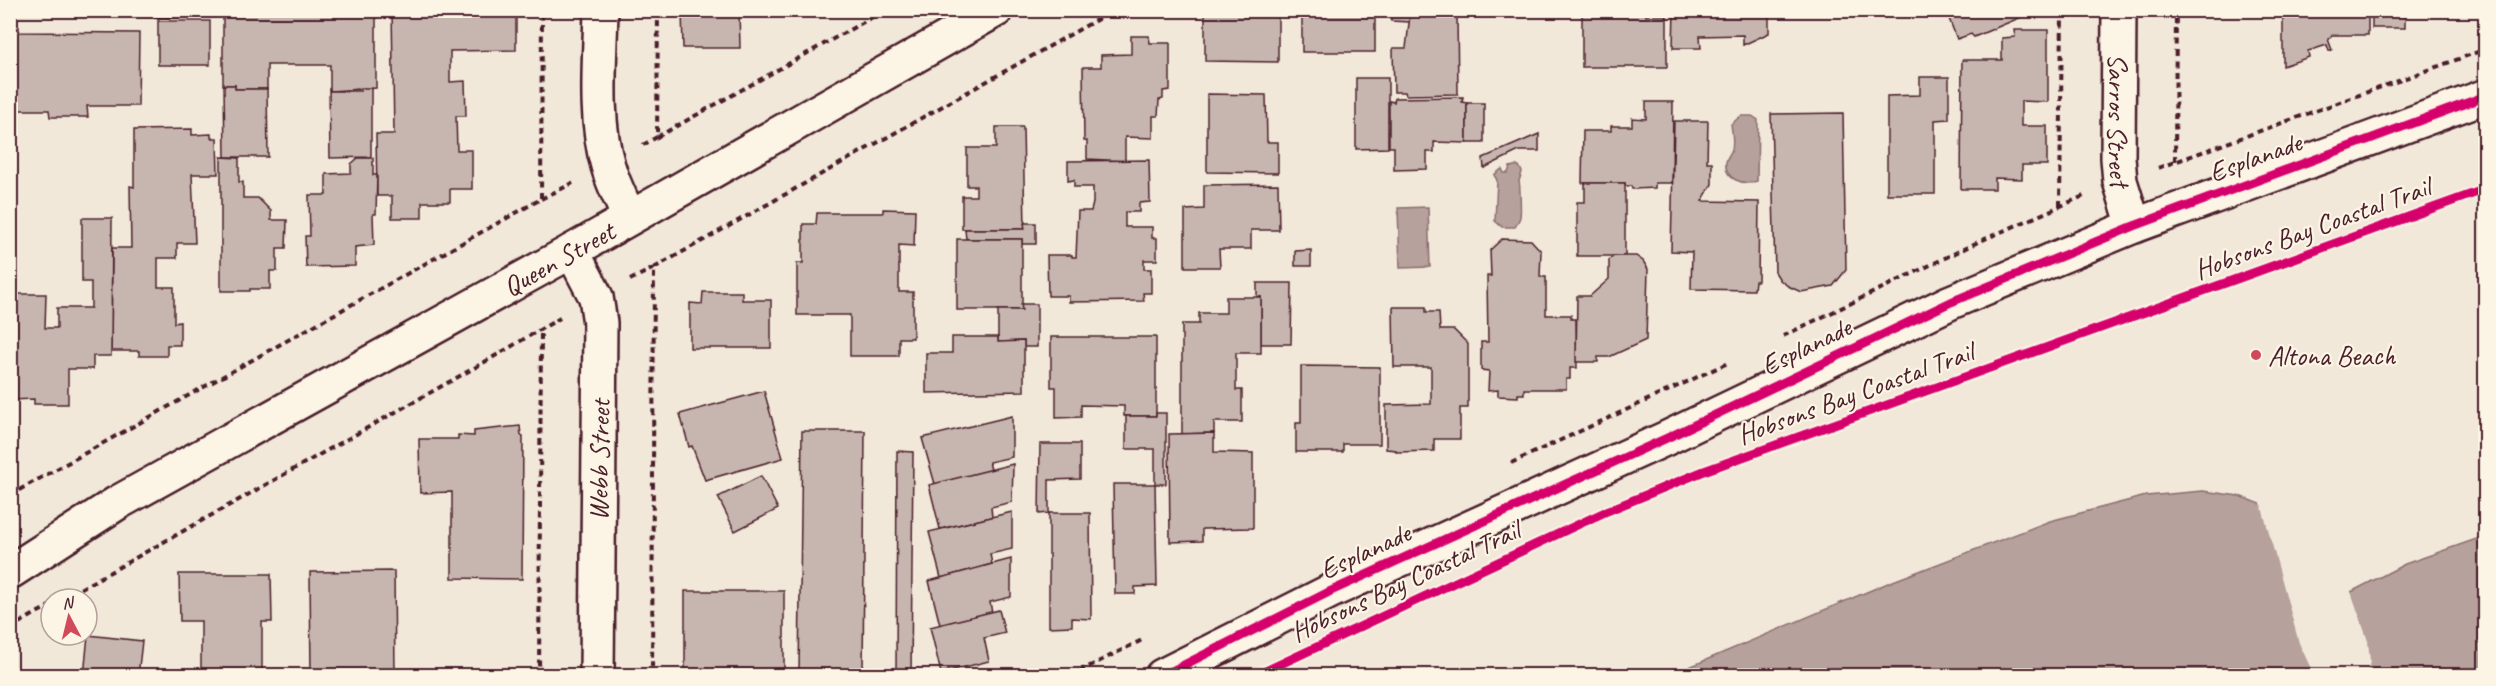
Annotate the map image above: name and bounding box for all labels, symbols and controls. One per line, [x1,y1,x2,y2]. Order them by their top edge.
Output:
street label: Sarros Street [2100,53,2139,195]
street label: Esplanade [2204,124,2308,190]
street label: Hobsons Bay Coastal Trail [2189,167,2440,287]
street label: Queen Street [496,212,623,303]
street label: Esplanade [1755,308,1858,383]
street label: Hobsons Bay Coastal Trail [1732,332,1983,452]
place label: Altona Beach [2268,338,2396,373]
marker: Altona Beach [2249,348,2263,362]
street label: Webb Street [580,396,618,521]
street label: Hobsons Bay Coastal Trail [1285,510,1530,649]
street label: Esplanade [1314,514,1418,587]
north arrow [39,587,99,647]
text: N [61,592,76,614]

